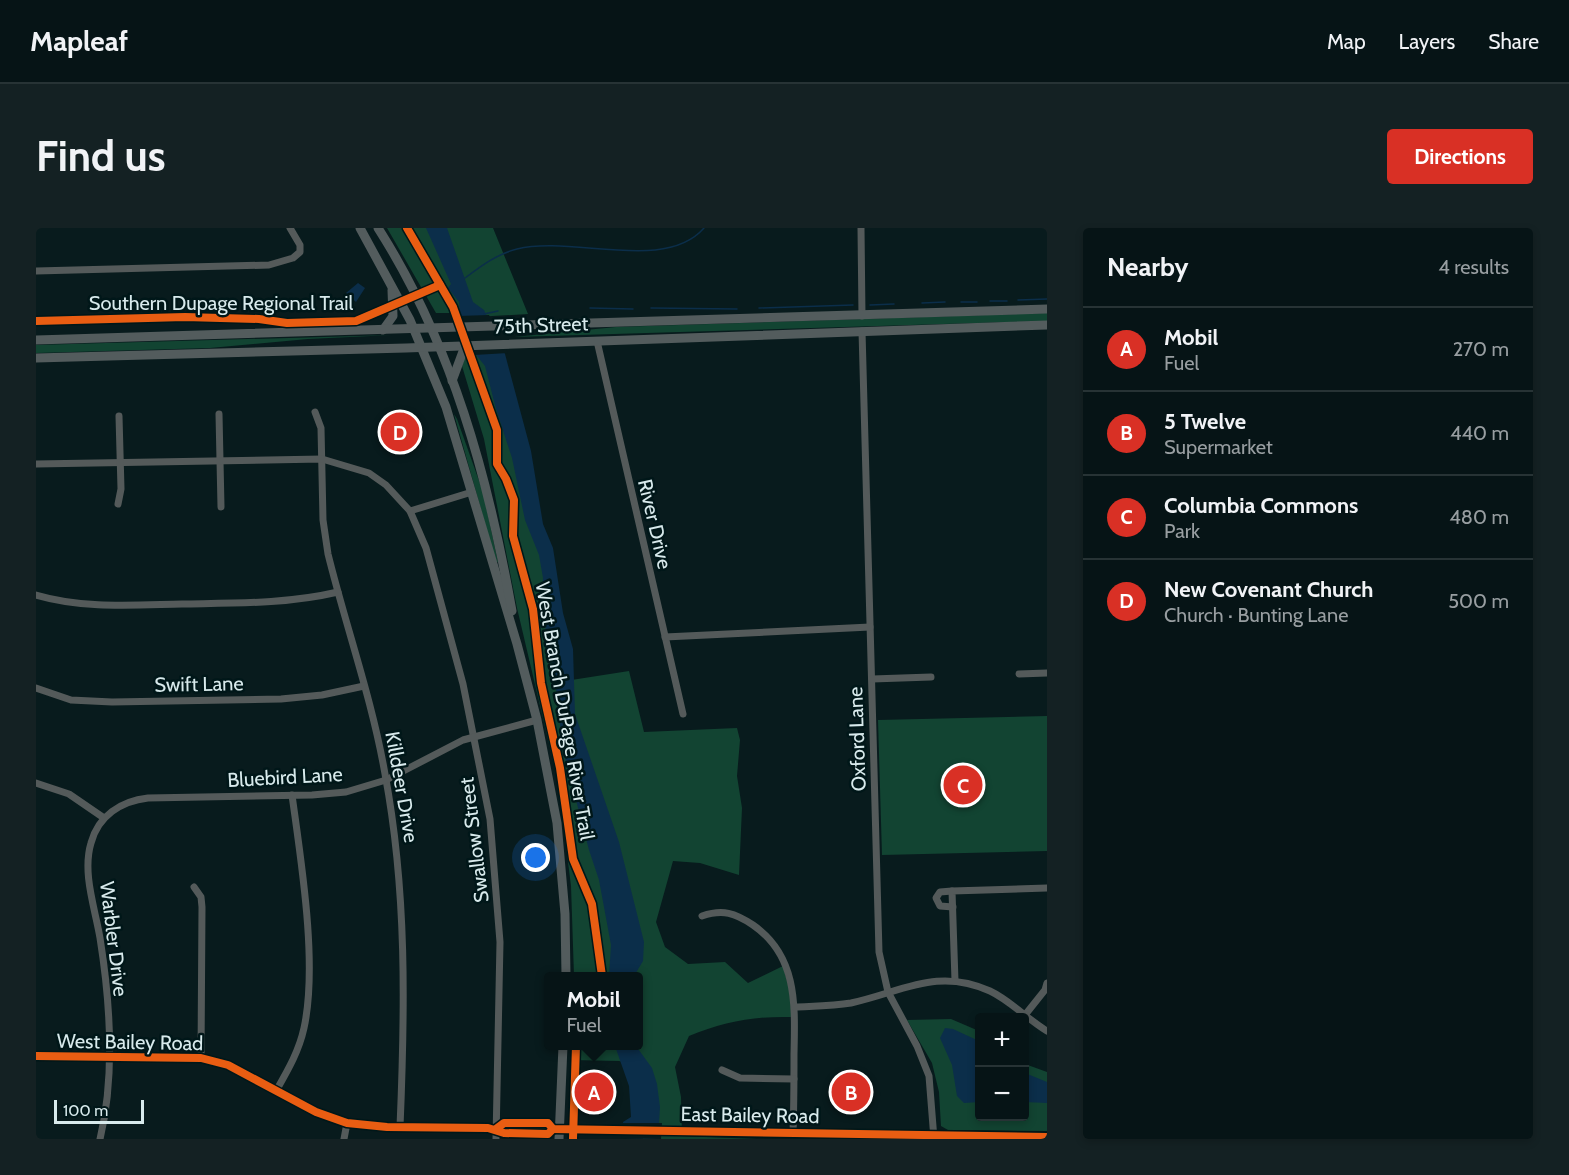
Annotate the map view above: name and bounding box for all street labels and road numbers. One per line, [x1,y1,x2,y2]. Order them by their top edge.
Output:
street label: Southern Dupage Regional Trail [89,291,354,315]
street label: 75th Street [493,311,589,339]
street label: River Drive [633,477,677,571]
street label: West Branch DuPage River Trail [530,580,600,842]
street label: Swift Lane [154,671,244,697]
street label: Oxford Lane [843,686,871,792]
street label: Killdeer Drive [380,729,424,845]
street label: Bluebird Lane [227,762,343,792]
street label: Swallow Street [454,776,494,904]
street label: Warbler Drive [95,880,133,998]
street label: West Bailey Road [57,1029,203,1055]
street label: East Bailey Road [680,1102,820,1128]

